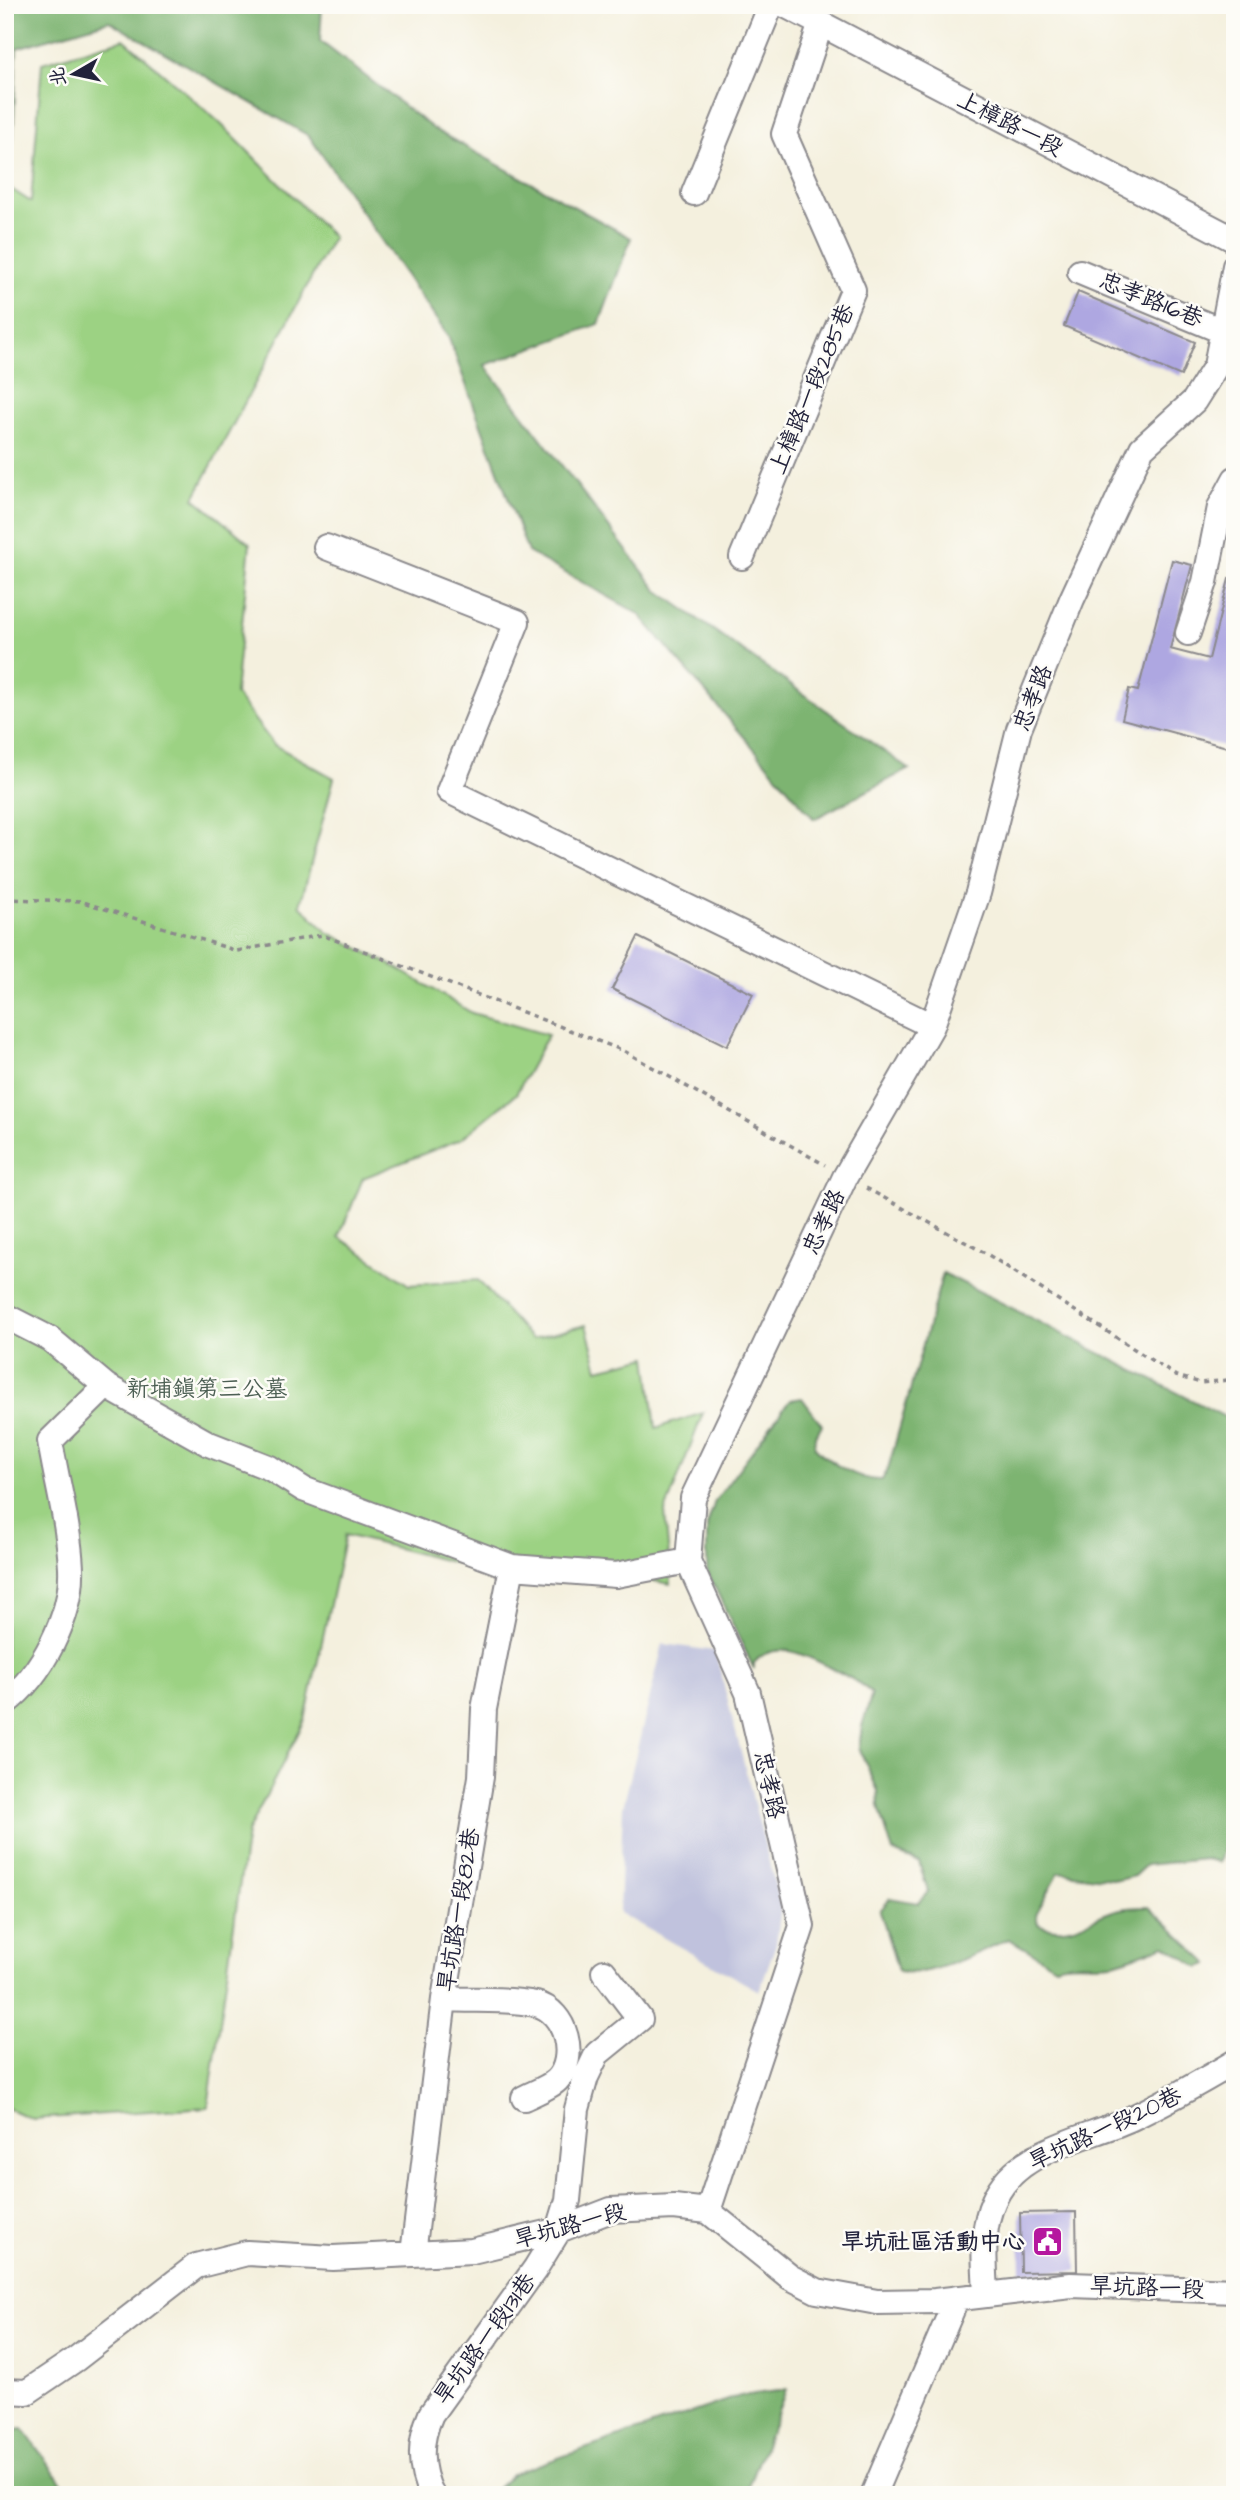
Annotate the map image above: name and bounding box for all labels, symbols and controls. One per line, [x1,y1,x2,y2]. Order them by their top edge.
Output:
north arrow [38,38,108,108]
text: 北 [44,65,74,88]
street label: 上樟路一段 [952,84,1068,164]
street label: 忠孝路16巷 [1094,265,1209,336]
street label: 上樟路一段285巷 [762,298,863,479]
street label: 忠孝路 [1006,660,1060,736]
street label: 忠孝路 [795,1184,853,1260]
park label: 新埔鎮第三公墓 [127,1373,288,1405]
street label: 忠孝路 [746,1748,792,1822]
street label: 旱坑路一段82巷 [430,1824,488,1995]
street label: 旱坑路一段20巷 [1023,2079,1188,2179]
street label: 旱坑路一段 [510,2196,630,2256]
public building icon: 旱坑社區活動中心 [1031,2225,1065,2259]
place label: 旱坑社區活動中心 [841,2226,1025,2258]
street label: 旱坑路一段131巷 [426,2266,544,2411]
street label: 旱坑路一段 [1089,2270,1205,2306]

